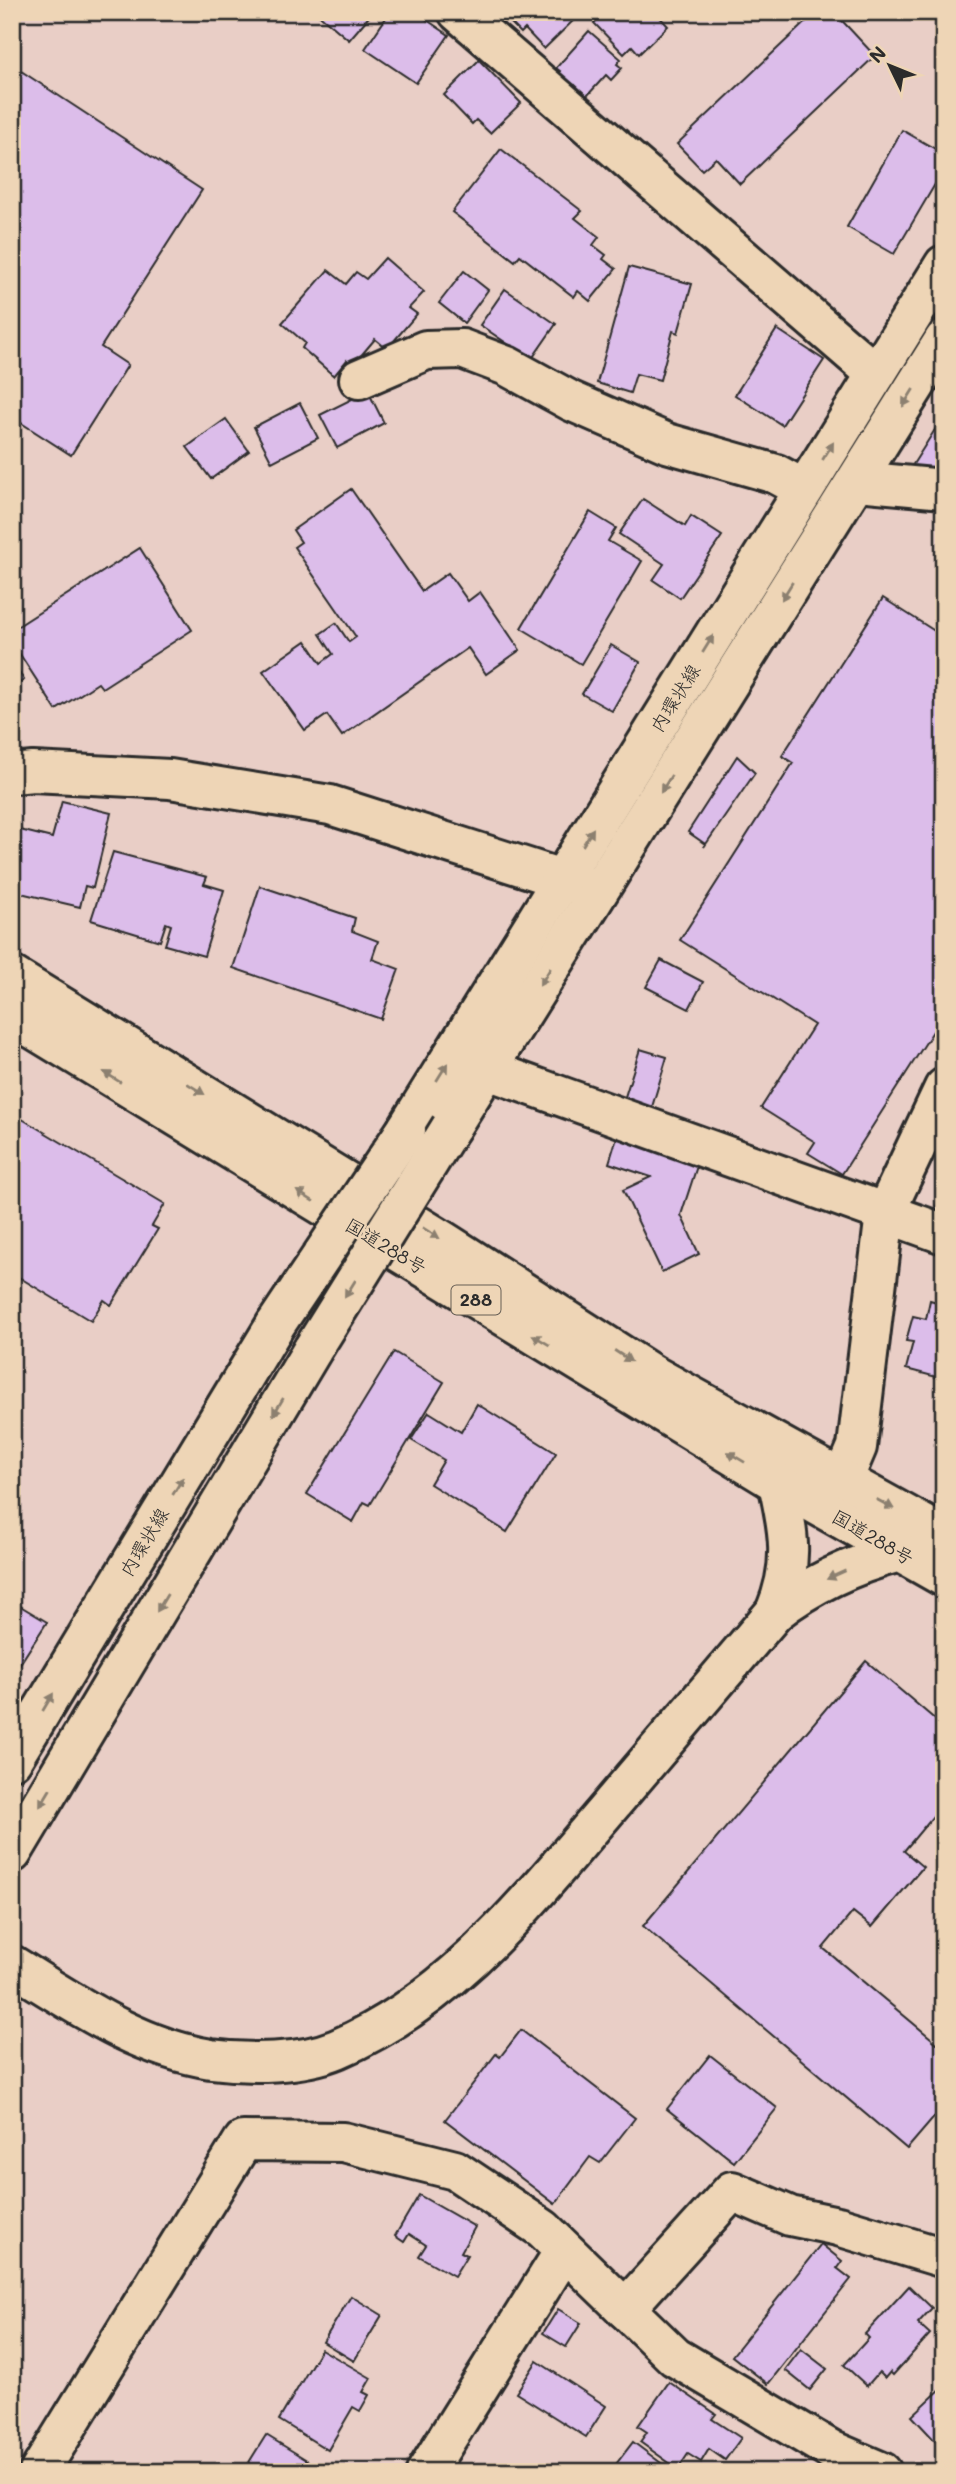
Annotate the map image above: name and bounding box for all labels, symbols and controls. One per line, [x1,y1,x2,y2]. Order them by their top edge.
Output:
north arrow [855,32,925,102]
text: N [863,40,891,68]
one-way arrow [901,389,914,408]
one-way arrow [822,441,835,460]
one-way arrow [781,582,794,601]
one-way arrow [701,635,714,654]
street label: 内環状線 [644,659,705,737]
one-way arrow [660,774,673,793]
one-way arrow [581,828,594,847]
one-way arrow [539,967,552,986]
one-way arrow [435,1062,448,1082]
one-way arrow [102,1070,121,1083]
one-way arrow [186,1082,205,1095]
one-way arrow [296,1190,315,1202]
street label: 国道288号 [341,1212,432,1280]
one-way arrow [422,1227,441,1240]
one-way arrow [343,1280,356,1299]
road number: 288 [452,1286,500,1315]
one-way arrow [532,1333,551,1346]
one-way arrow [614,1349,632,1363]
one-way arrow [272,1398,284,1417]
one-way arrow [727,1451,746,1464]
one-way arrow [172,1476,184,1495]
one-way arrow [875,1498,895,1510]
street label: 内環状線 [113,1503,174,1581]
street label: 国道288号 [828,1503,919,1570]
one-way arrow [826,1569,846,1581]
one-way arrow [155,1593,168,1612]
one-way arrow [41,1692,54,1711]
one-way arrow [39,1788,51,1807]

